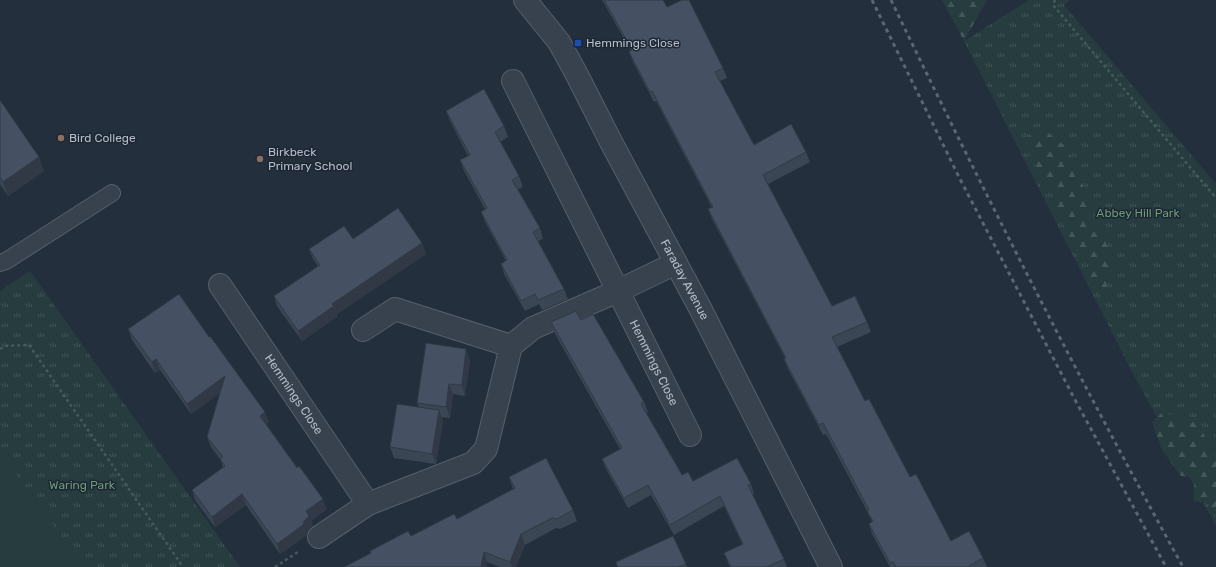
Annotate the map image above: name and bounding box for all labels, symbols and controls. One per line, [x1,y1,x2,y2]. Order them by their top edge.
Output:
place label: Hemmings Close [586,36,680,50]
marker: Hemmings Close [573,38,583,48]
place label: Bird College [69,131,136,145]
marker: Bird College [56,133,66,143]
place label: Birkbeck Primary School [268,145,352,173]
marker: Birkbeck Primary School [255,154,265,164]
park label: Abbey Hill Park [1096,206,1180,220]
street label: Faraday Avenue [658,237,712,322]
street label: Hemmings Close [627,318,681,408]
street label: Hemmings Close [262,352,326,437]
park label: Waring Park [49,478,116,492]

